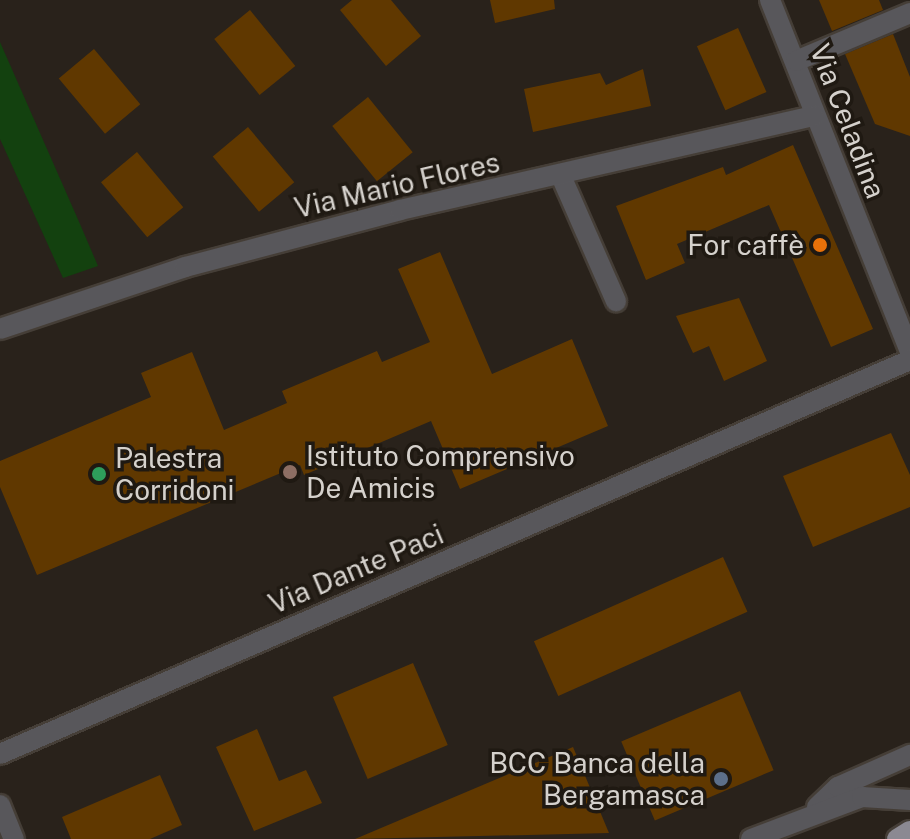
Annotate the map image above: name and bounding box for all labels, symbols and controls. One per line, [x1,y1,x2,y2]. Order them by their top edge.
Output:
street label: Via Celadina [803,39,893,203]
street label: Via Mario Flores [291,145,503,225]
place label: For caffè [687,228,804,262]
marker: For caffè [811,236,829,254]
place label: Istituto Comprensivo De Amicis [306,439,575,505]
place label: Palestra Corridoni [115,441,235,507]
marker: Istituto Comprensivo De Amicis [281,463,299,481]
marker: Palestra Corridoni [90,465,108,483]
street label: Via Dante Paci [264,517,448,621]
place label: BCC Banca della Bergamasca [489,746,705,812]
marker: BCC Banca della Bergamasca [712,770,730,788]

